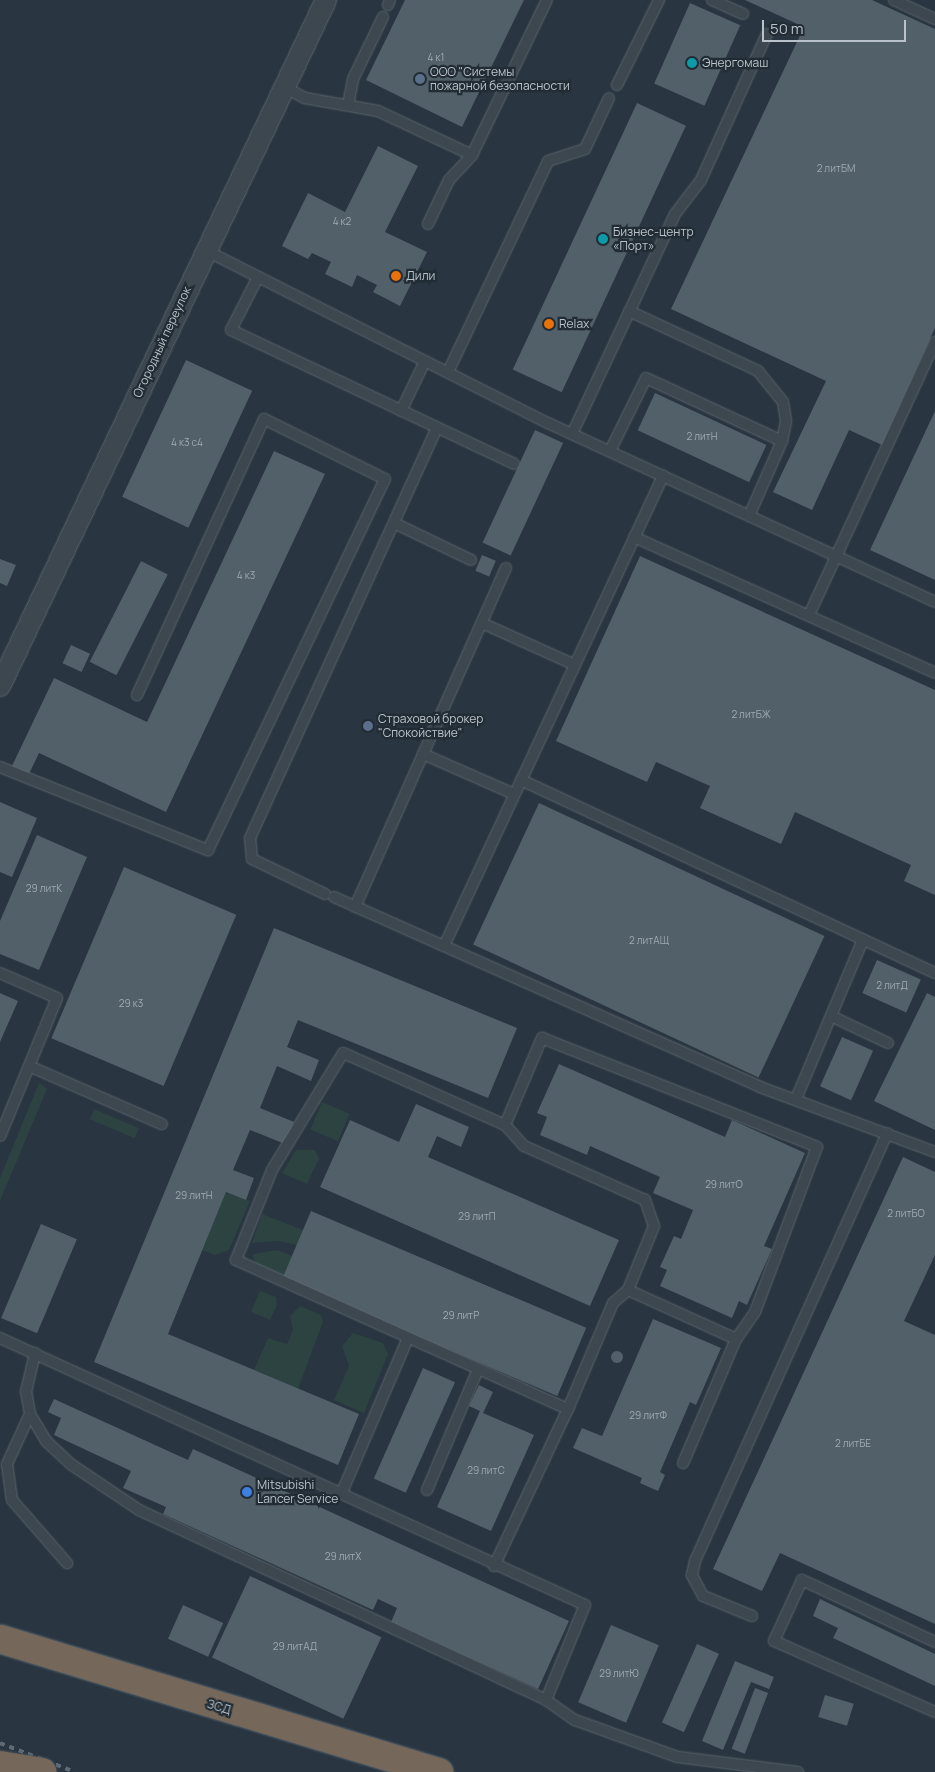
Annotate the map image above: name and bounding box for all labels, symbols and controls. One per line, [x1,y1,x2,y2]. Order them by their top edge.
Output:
scale bar [765,10,909,42]
text: 50 m [770,18,804,39]
house number: 4 к1 [428,52,444,64]
place label: Энергомаш [702,56,768,70]
marker: Энергомаш [686,57,698,69]
place label: ООО "Системы пожарной безопасности [430,65,570,93]
marker: ООО "Системы пожарной безопасности [414,73,426,85]
house number: 2 литБМ [817,163,855,175]
house number: 4 к2 [333,216,351,228]
place label: Бизнес-центр «Порт» [613,225,694,253]
marker: Бизнес-центр «Порт» [597,233,609,245]
place label: Дили [406,269,435,283]
marker: Дили [390,270,402,282]
street label: Огородный переулок [130,284,194,400]
place label: Relax [559,317,589,331]
marker: Relax [543,318,555,330]
house number: 2 литН [686,431,718,443]
house number: 4 к3 с4 [171,437,203,449]
house number: 4 к3 [237,570,255,582]
house number: 2 литБЖ [731,709,771,721]
place label: Страховой брокер "Спокойствие" [378,712,483,740]
marker: Страховой брокер "Спокойствие" [362,720,374,732]
house number: 29 литК [26,883,62,895]
house number: 2 литАЩ [629,935,669,947]
house number: 2 литД [876,980,908,992]
house number: 29 к3 [119,998,143,1010]
house number: 29 литО [705,1179,743,1191]
house number: 29 литН [175,1190,213,1202]
house number: 2 литБО [887,1208,925,1220]
house number: 29 литП [458,1211,496,1223]
house number: 29 литР [443,1310,479,1322]
house number: 29 литФ [629,1410,667,1422]
house number: 2 литБЕ [835,1438,871,1450]
house number: 29 литC [467,1465,505,1477]
place label: Mitsubishi Lancer Service [257,1478,338,1506]
marker: Mitsubishi Lancer Service [241,1486,253,1498]
house number: 29 литХ [325,1551,361,1563]
house number: 29 литАД [273,1641,317,1653]
house number: 29 литЮ [599,1668,639,1680]
street label: ЗСД [205,1697,233,1717]

